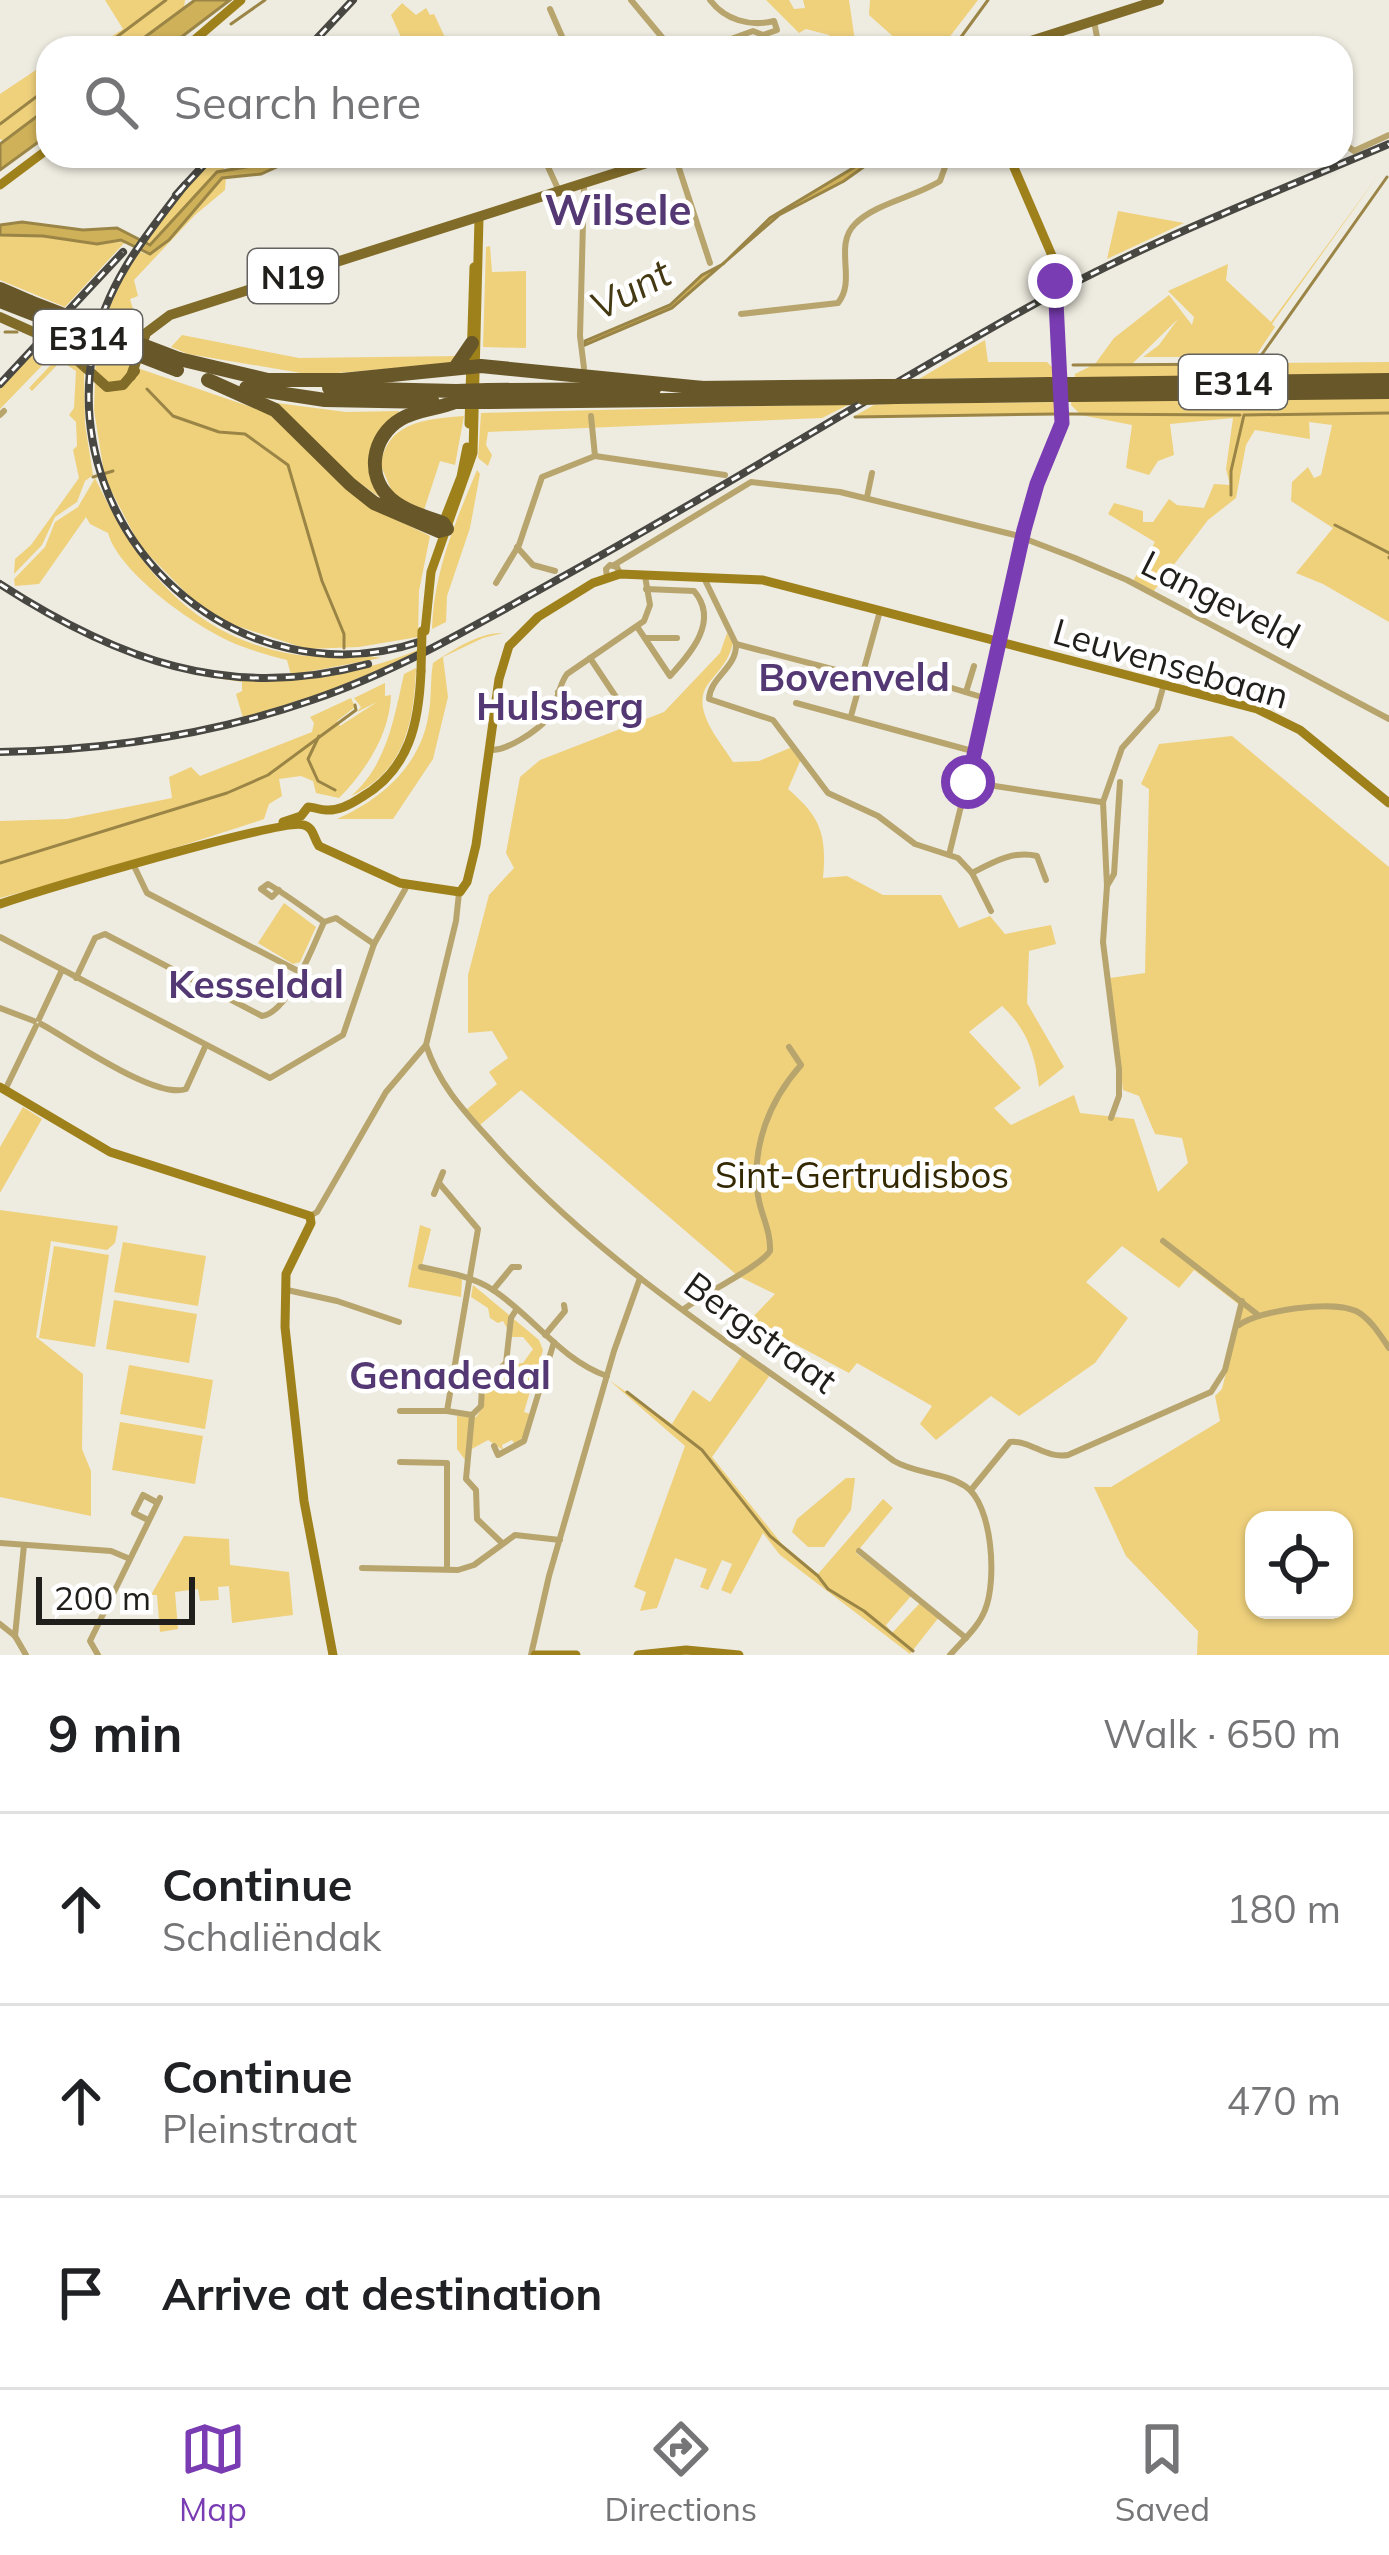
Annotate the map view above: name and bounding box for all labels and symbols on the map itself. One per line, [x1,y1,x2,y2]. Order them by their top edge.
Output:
district label: Wilsele [544,183,692,236]
water label: Vunt [581,247,680,330]
road number: N19 [248,249,338,303]
route end [1028,254,1082,308]
road number: E314 [34,310,142,364]
road number: E314 [1179,355,1287,409]
street label: Langeveld [1134,540,1308,658]
street label: Leuvensebaan [1048,608,1294,718]
district label: Bovenveld [758,652,950,701]
district label: Hulsberg [476,681,644,730]
route start [941,755,995,809]
district label: Kesseldal [168,959,344,1008]
park label: Sint-Gertrudisbos [715,1152,1009,1197]
street label: Bergstraat [676,1262,846,1402]
district label: Genadedal [349,1350,551,1399]
scale bar [36,1571,195,1624]

